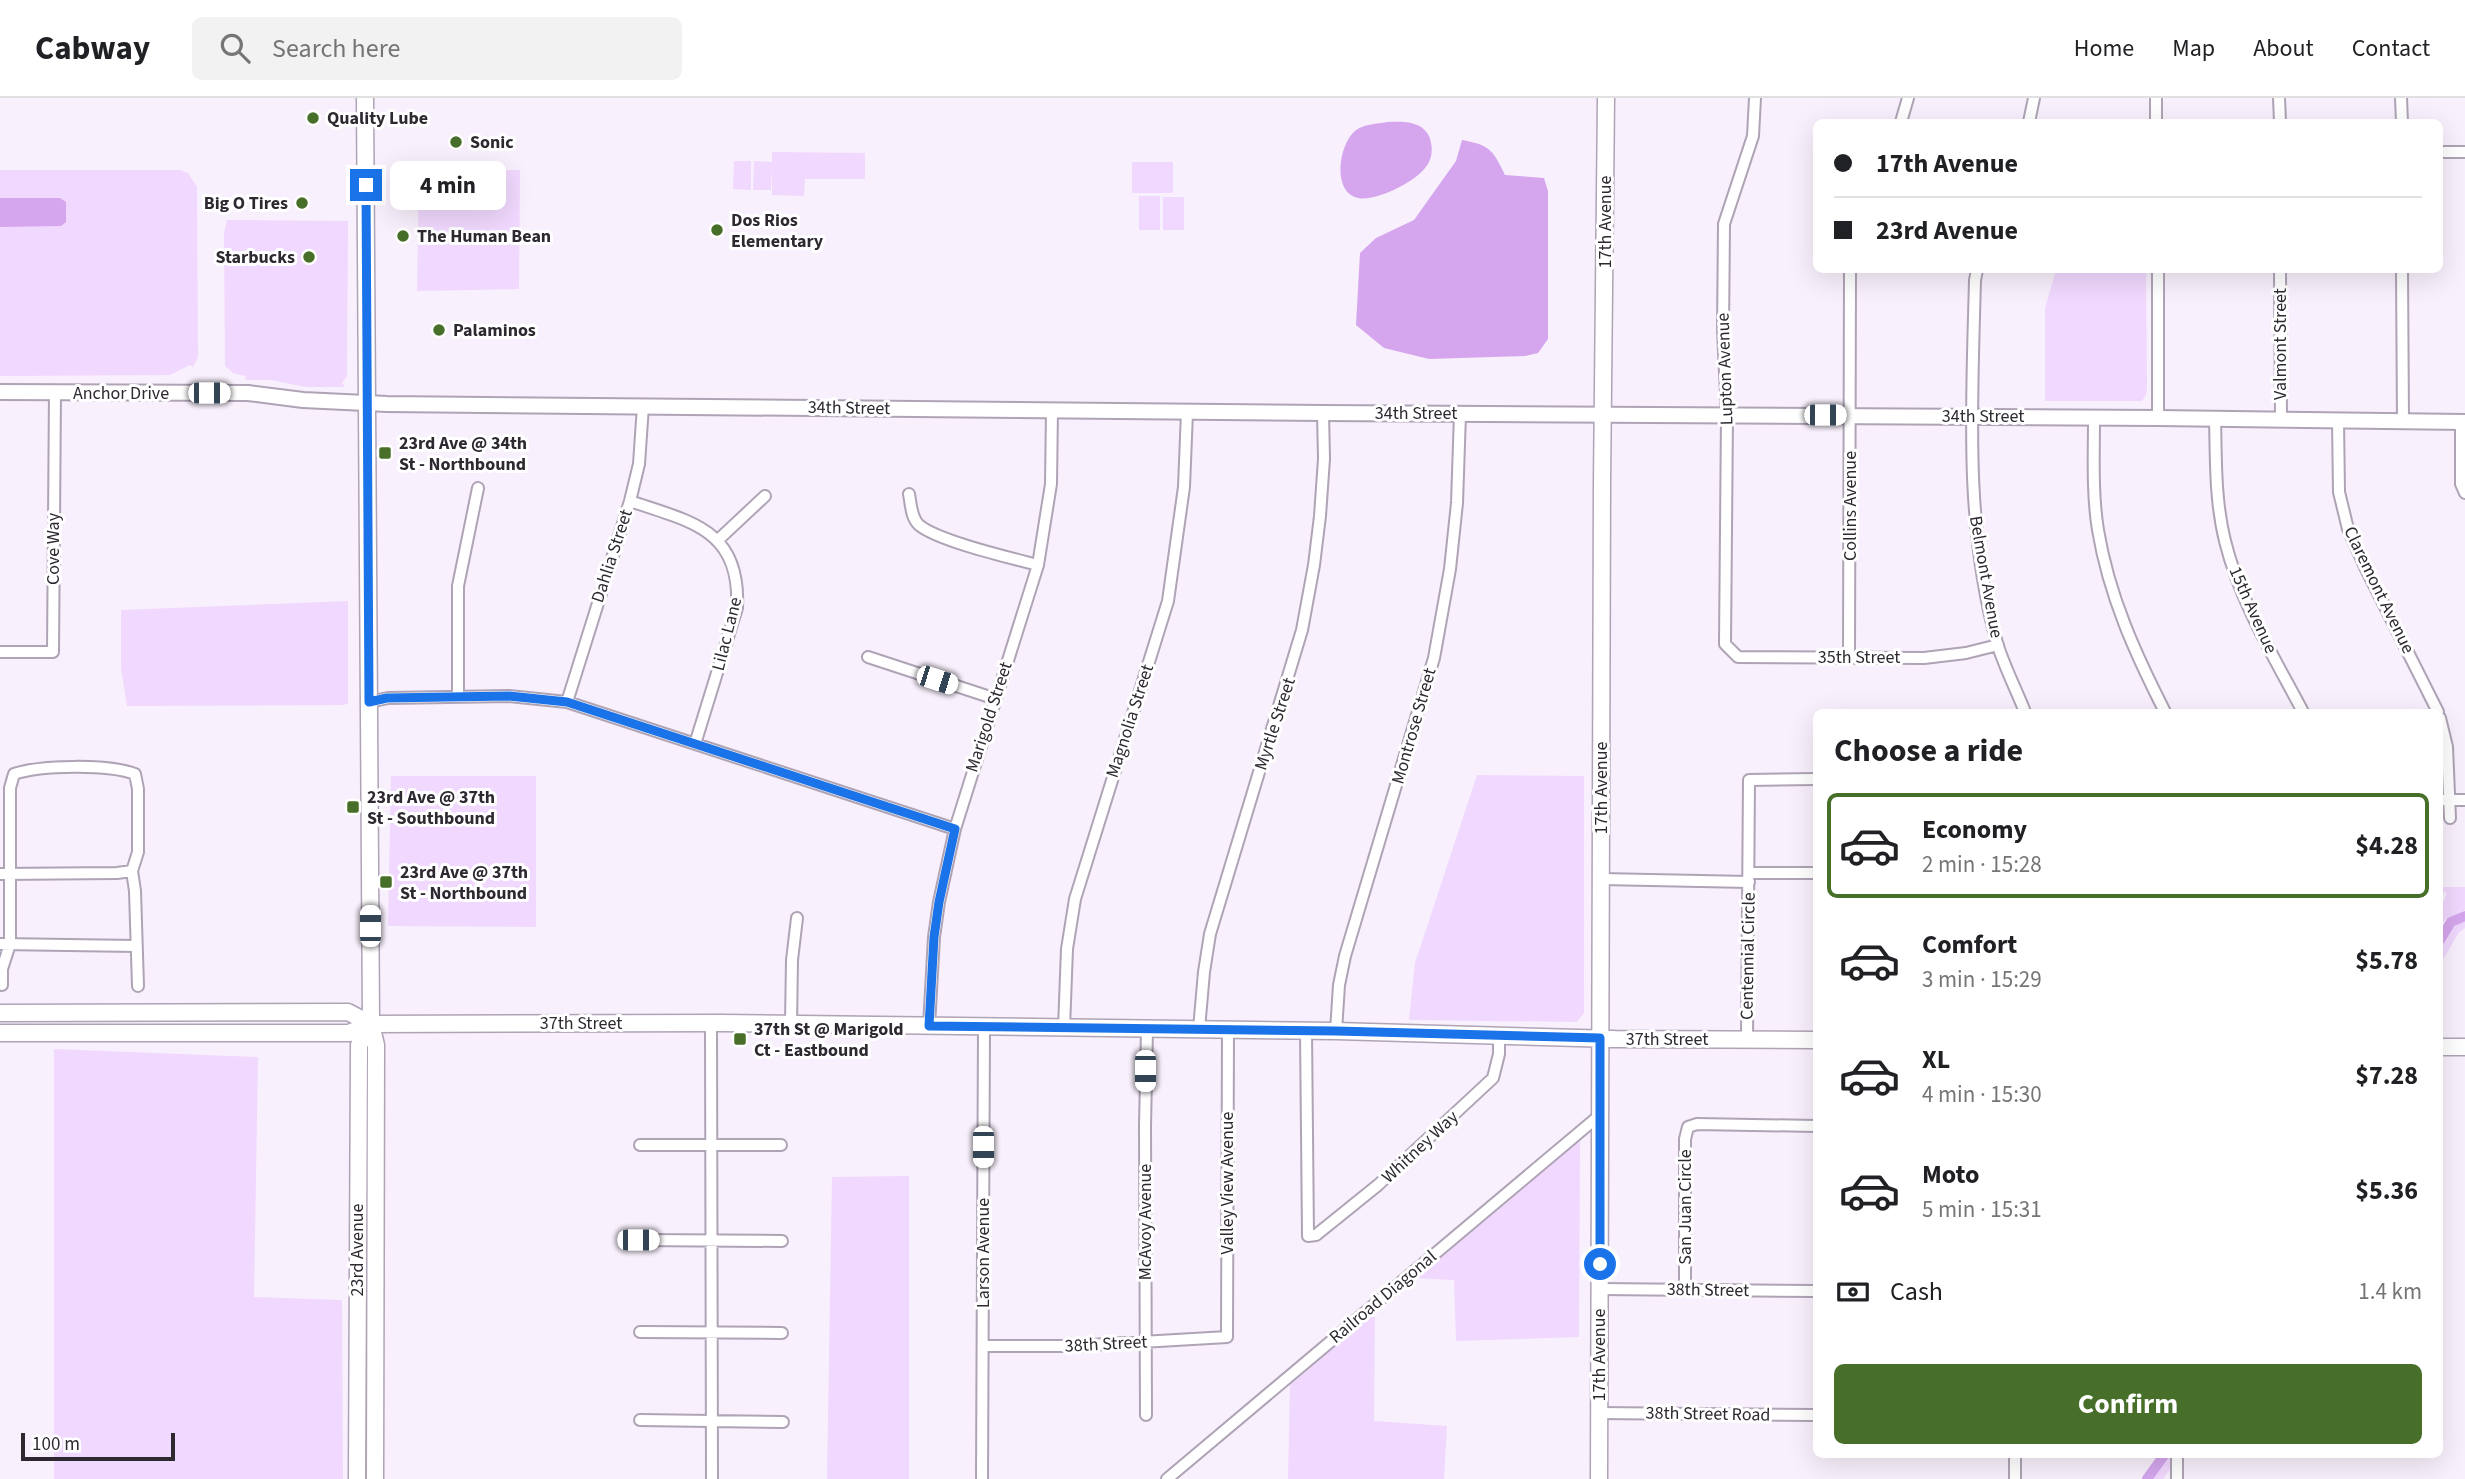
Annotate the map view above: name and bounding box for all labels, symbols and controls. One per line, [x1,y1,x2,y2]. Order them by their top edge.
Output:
search box [192,17,682,80]
text: Cabway [35,25,150,72]
icon: search [216,29,254,67]
text: Search here [272,30,400,67]
text: Home [2074,31,2134,66]
text: Map [2172,31,2215,66]
text: About [2253,31,2314,66]
text: Contact [2352,31,2430,66]
place label: Quality Lube [327,106,428,131]
marker: Quality Lube [305,110,321,126]
place label: Sonic [470,130,514,155]
marker: Sonic [448,134,464,150]
text: 17th Avenue [1876,145,2018,182]
callout: 4 min [390,160,506,210]
route end [350,169,382,201]
text: 4 min [420,169,476,202]
street label: 17th Avenue [1593,176,1618,268]
place label: Big O Tires [204,191,288,216]
marker: Big O Tires [294,195,310,211]
place label: Dos Rios Elementary [731,208,824,254]
text: 23rd Avenue [1876,212,2018,249]
marker: Dos Rios Elementary [709,222,725,238]
place label: The Human Bean [417,224,551,249]
marker: The Human Bean [395,228,411,244]
place label: Starbucks [216,245,295,270]
marker: Starbucks [301,249,317,265]
street label: Valmont Street [2268,288,2293,400]
street label: Lupton Avenue [1711,312,1739,426]
place label: Palaminos [453,318,536,343]
marker: Palaminos [431,322,447,338]
street label: Anchor Drive [73,381,169,406]
car [189,383,231,404]
street label: 34th Street [808,395,890,421]
street label: 34th Street [1375,401,1457,426]
street label: 34th Street [1942,404,2024,429]
car [1805,405,1847,426]
place label: 23rd Ave @ 34th St - Northbound [399,431,527,477]
marker: 23rd Ave @ 34th St - Northbound [377,445,393,461]
street label: Collins Avenue [1838,451,1863,561]
street label: Dahlia Street [585,506,639,606]
street label: Cove Way [41,512,66,585]
street label: Belmont Avenue [1963,514,2009,640]
street label: Claremont Avenue [2337,522,2421,658]
street label: 15th Avenue [2223,563,2283,658]
street label: Lilac Lane [706,594,748,674]
street label: 35th Street [1818,645,1900,670]
street label: Marigold Street [959,659,1019,775]
street label: Magnolia Street [1100,661,1160,781]
car [914,664,961,696]
street label: Montrose Street [1385,665,1443,787]
street label: Myrtle Street [1248,674,1302,774]
text: Choose a ride [1834,728,2023,774]
street label: 17th Avenue [1589,742,1614,834]
place label: 23rd Ave @ 37th St - Southbound [367,785,495,831]
marker: 23rd Ave @ 37th St - Southbound [345,799,361,815]
text: Economy [1922,811,2027,848]
icon: car [1838,814,1901,877]
text: $4.28 [2355,827,2418,864]
text: 2 min · 15:28 [1922,848,2042,881]
place label: 23rd Ave @ 37th St - Northbound [400,860,528,906]
marker: 23rd Ave @ 37th St - Northbound [378,874,394,890]
street label: Centennial Circle [1734,892,1762,1020]
car [360,905,381,947]
text: Comfort [1922,926,2017,963]
icon: car [1838,929,1901,992]
text: $5.78 [2355,942,2418,979]
text: 3 min · 15:29 [1922,963,2042,996]
street label: 37th Street [540,1011,622,1036]
place label: 37th St @ Marigold Ct - Eastbound [754,1017,904,1063]
street label: 37th Street [1626,1027,1708,1052]
marker: 37th St @ Marigold Ct - Eastbound [732,1031,748,1047]
text: XL [1922,1041,1950,1078]
icon: car [1838,1044,1901,1107]
car [1135,1050,1156,1092]
text: $7.28 [2355,1057,2418,1094]
text: 4 min · 15:30 [1922,1078,2042,1111]
street label: Whitney Way [1376,1104,1464,1189]
street label: Valley View Avenue [1215,1111,1240,1254]
car [973,1126,994,1168]
street label: San Juan Circle [1673,1149,1698,1265]
text: Moto [1922,1156,1979,1193]
icon: car [1838,1159,1901,1222]
street label: McAvoy Avenue [1133,1164,1158,1280]
text: $5.36 [2355,1172,2418,1209]
text: 5 min · 15:31 [1922,1193,2042,1226]
street label: Larson Avenue [971,1198,996,1308]
street label: 23rd Avenue [345,1203,370,1297]
car [618,1230,660,1251]
street label: Railroad Diagonal [1324,1245,1442,1349]
route start [1584,1248,1616,1280]
icon: cash [1834,1273,1872,1311]
text: Cash [1890,1273,1943,1310]
text: 1.4 km [2358,1275,2422,1308]
street label: 38th Street [1667,1277,1749,1303]
street label: 17th Avenue [1587,1309,1612,1401]
street label: 38th Street [1064,1329,1148,1359]
button: Confirm [1834,1364,2422,1444]
street label: 38th Street Road [1645,1400,1771,1428]
scale bar [21,1430,175,1462]
text: 100 m [32,1431,80,1458]

